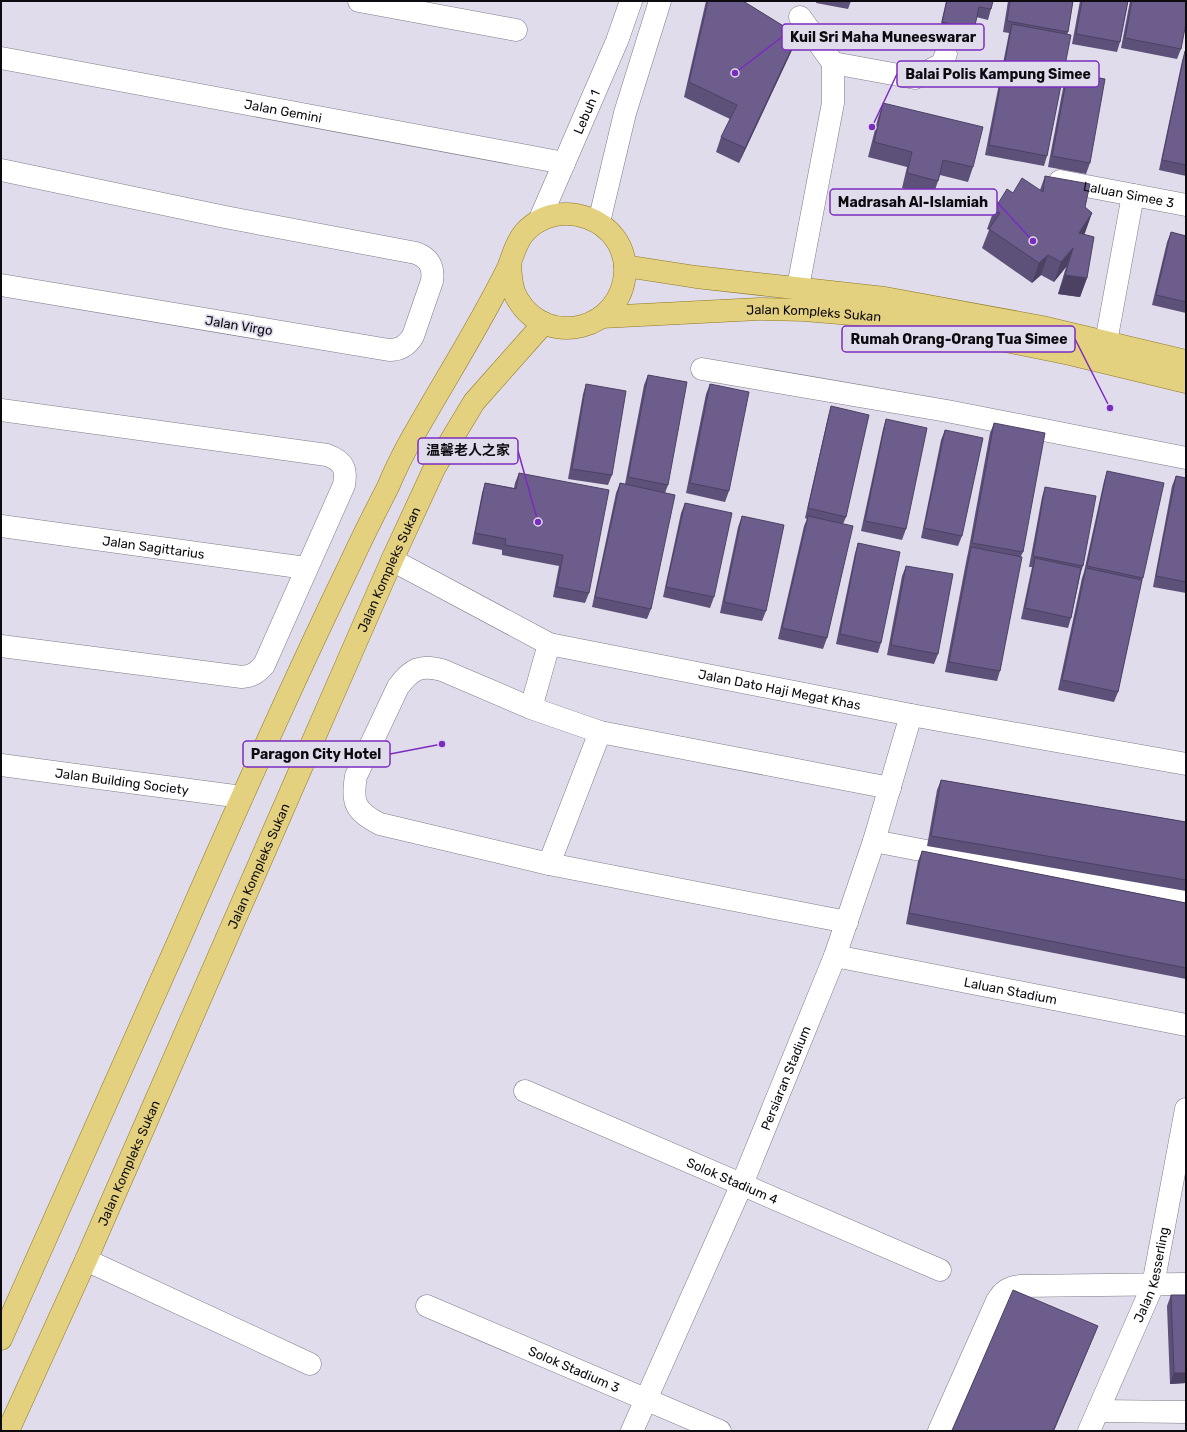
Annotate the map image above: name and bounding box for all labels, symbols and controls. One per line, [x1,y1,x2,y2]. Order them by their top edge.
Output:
callout: Kuil Sri Maha Muneeswarar [782,24,984,50]
text: Kuil Sri Maha Muneeswarar [790,29,977,46]
callout: Balai Polis Kampung Simee [897,61,1099,87]
text: Balai Polis Kampung Simee [905,66,1091,83]
street label: Lebuh 1 [571,88,603,136]
street label: Jalan Gemini [243,97,323,126]
street label: Laluan Simee 3 [1082,179,1176,211]
callout: Madrasah Al-Islamiah [830,189,997,215]
text: Madrasah Al-Islamiah [838,194,988,211]
street label: Jalan Kompleks Sukan [746,302,882,324]
street label: Jalan Virgo [204,313,274,339]
callout: Rumah Orang-Orang Tua Simee [842,326,1075,352]
text: Rumah Orang-Orang Tua Simee [851,331,1067,348]
callout: 温馨老人之家 [418,438,518,464]
text: 温馨老人之家 [426,442,510,459]
street label: Jalan Kompleks Sukan [354,505,424,634]
street label: Jalan Sagittarius [101,533,206,562]
street label: Jalan Dato Haji Megat Khas [697,666,862,713]
callout: Paragon City Hotel [243,741,390,767]
text: Paragon City Hotel [251,746,381,763]
street label: Jalan Building Society [54,765,190,798]
street label: Jalan Kompleks Sukan [225,801,293,931]
street label: Laluan Stadium [963,975,1058,1007]
street label: Persiaran Stadium [758,1024,814,1132]
street label: Jalan Kompleks Sukan [95,1098,163,1228]
street label: Solok Stadium 4 [684,1155,780,1207]
street label: Jalan Kesserling [1131,1226,1173,1325]
street label: Solok Stadium 3 [526,1343,622,1395]

